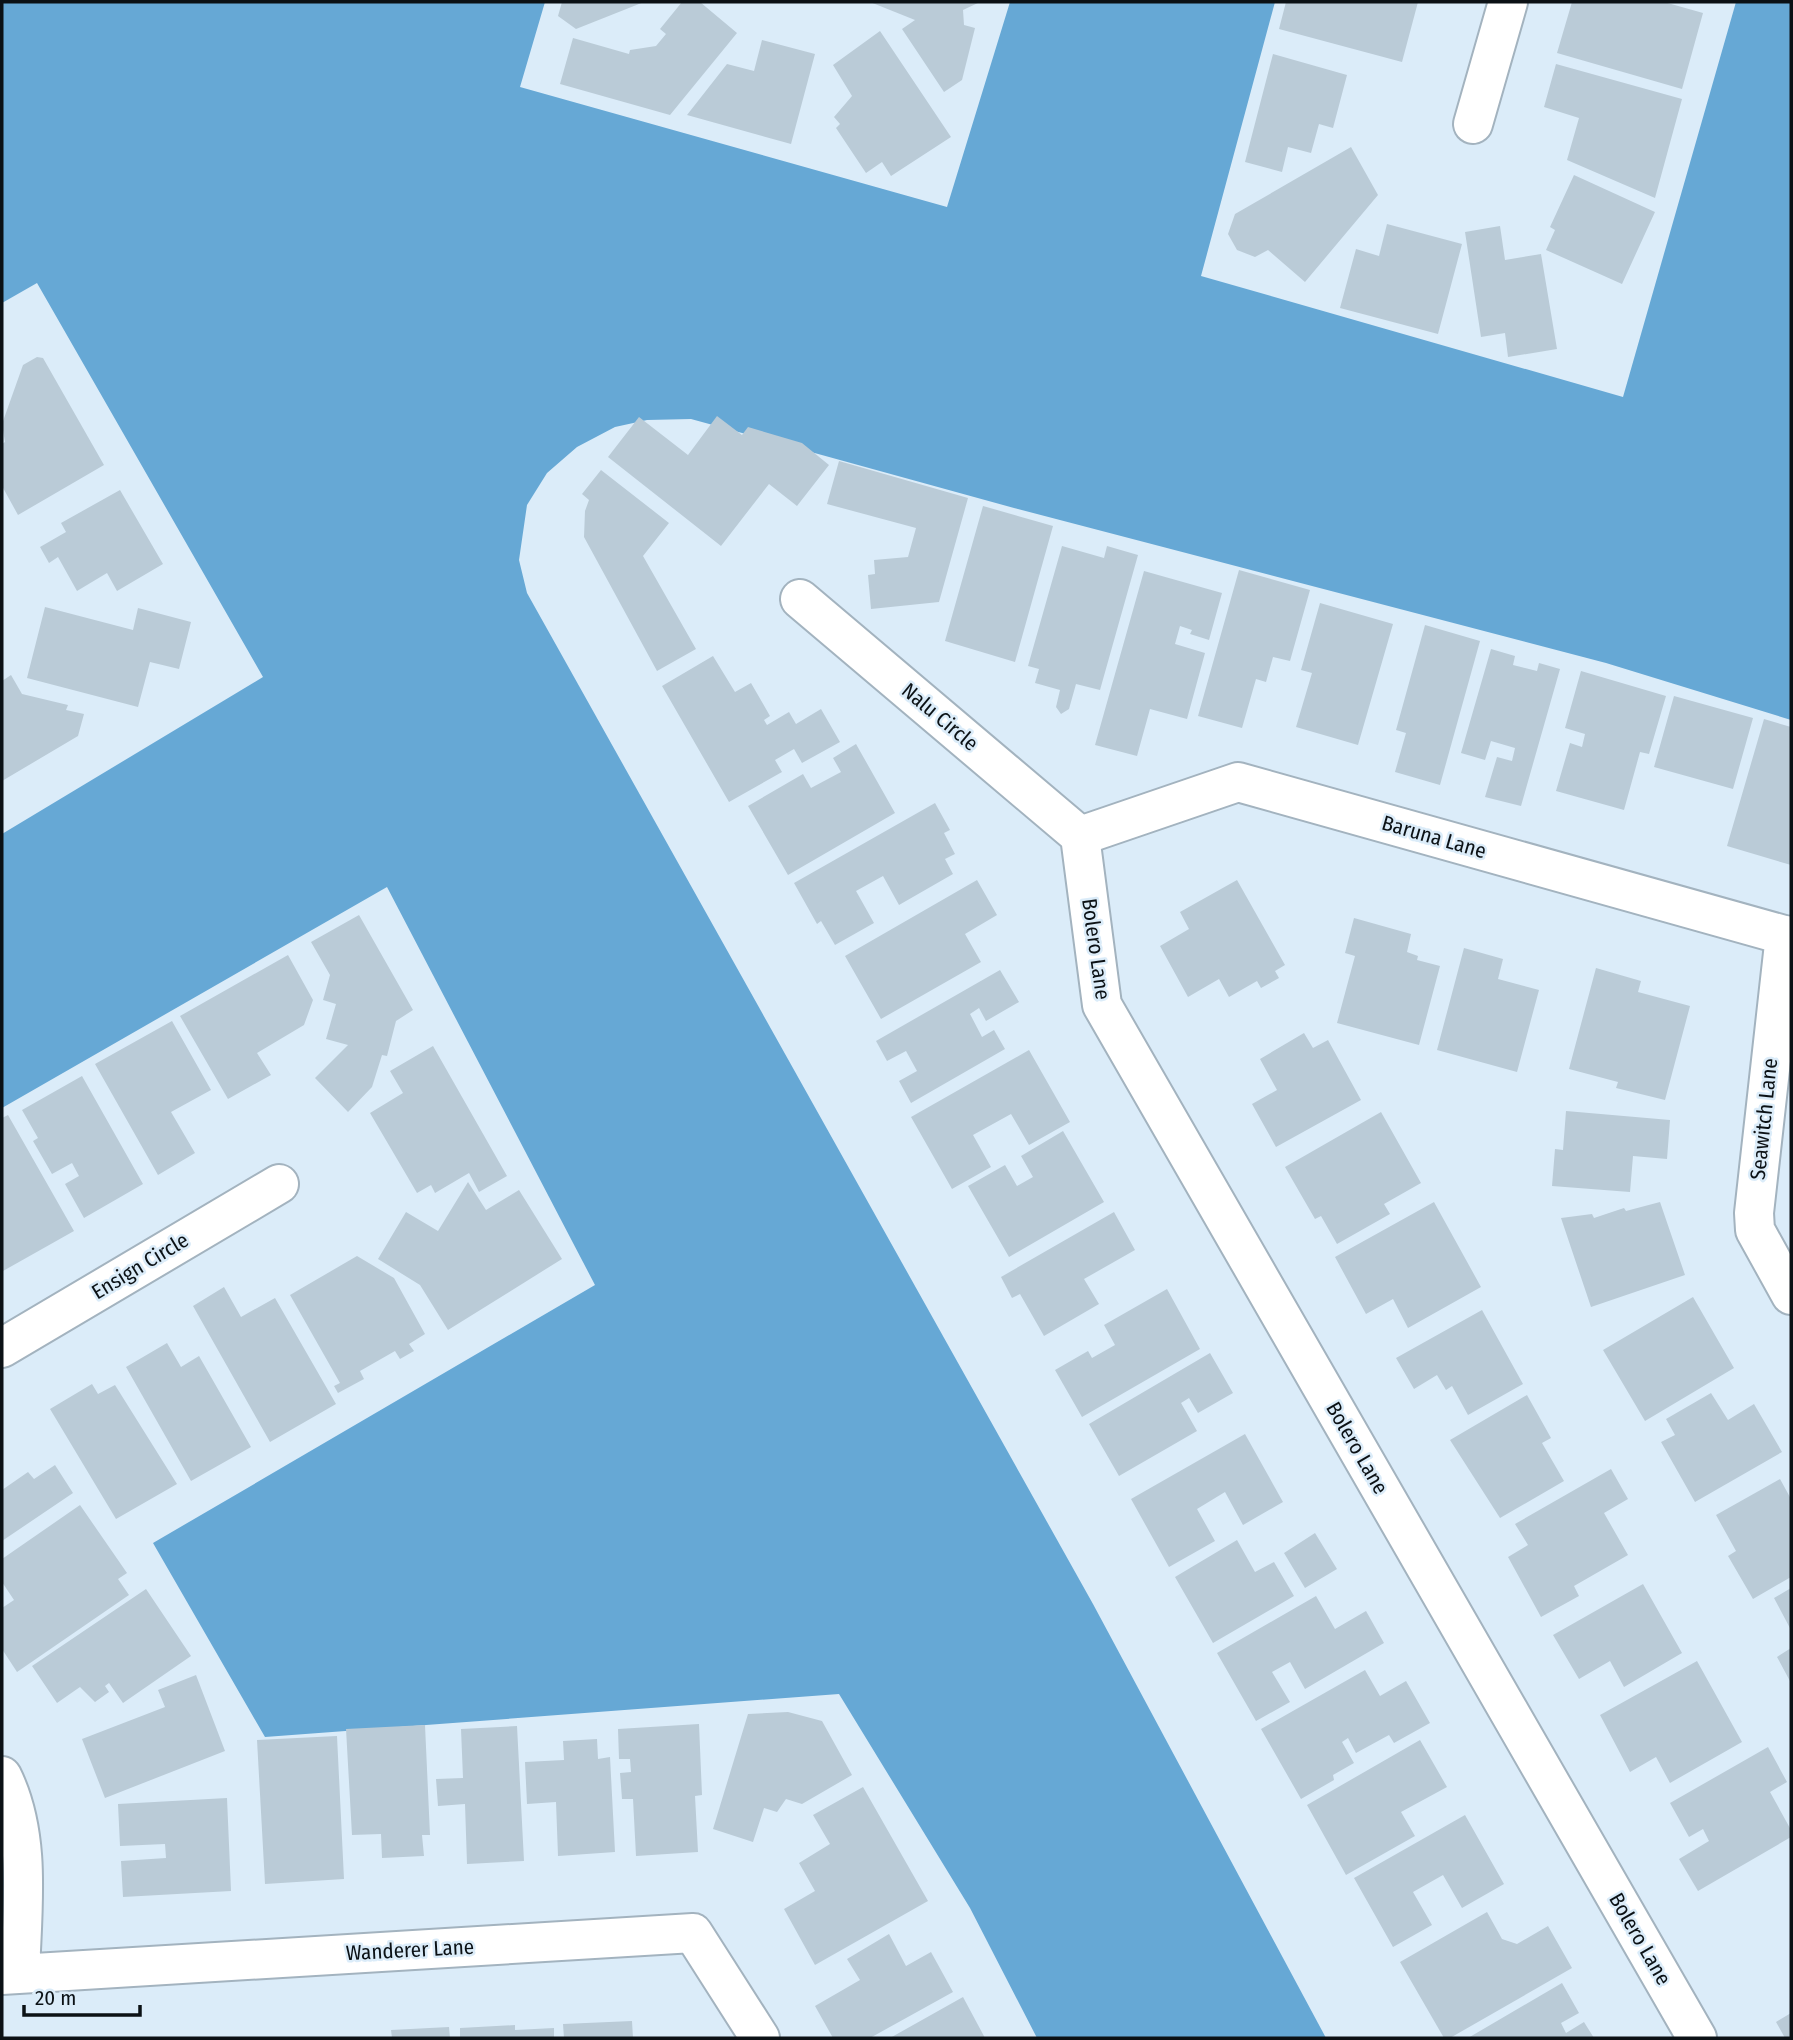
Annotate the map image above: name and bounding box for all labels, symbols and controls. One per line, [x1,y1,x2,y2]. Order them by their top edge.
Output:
street label: Nalu Circle [896,678,984,756]
street label: Baruna Lane [1379,810,1489,864]
street label: Bolero Lane [1076,897,1116,1001]
street label: Seawitch Lane [1745,1057,1783,1181]
street label: Ensign Circle [87,1227,193,1305]
street label: Bolero Lane [1320,1397,1394,1499]
street label: Bolero Lane [1603,1888,1677,1990]
street label: Wanderer Lane [345,1934,475,1966]
scale bar [24,1974,140,2018]
text: 20 m [35,1985,76,2011]

